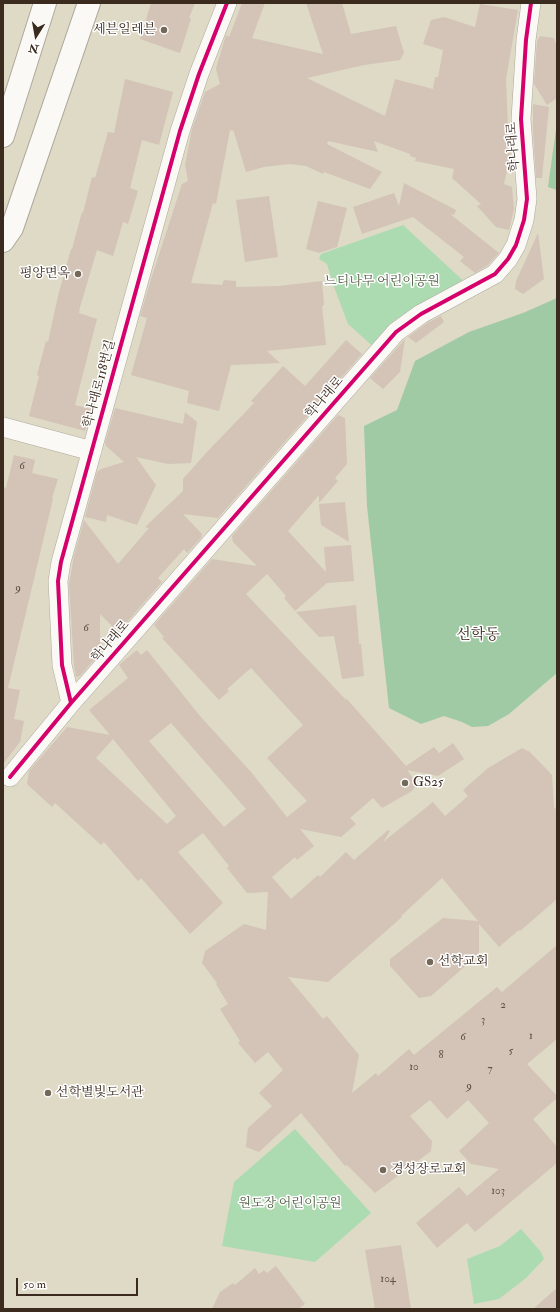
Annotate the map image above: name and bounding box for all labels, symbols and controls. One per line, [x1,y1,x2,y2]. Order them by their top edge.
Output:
north arrow [16,16,56,56]
place label: 세븐일레븐 [93,22,156,38]
marker: 세븐일레븐 [159,25,169,35]
text: N [28,41,40,56]
street label: 학나래로 [504,121,524,173]
place label: 평양면옥 [20,266,70,282]
marker: 평양면옥 [73,269,83,279]
park label: 느티나무 어린이공원 [324,274,440,290]
street label: 학나래로118번길 [81,338,119,430]
street label: 학나래로 [303,374,347,422]
house number: 6 [19,460,25,474]
house number: 9 [15,582,21,596]
street label: 학나래로 [89,618,133,666]
house number: 6 [83,622,89,636]
district label: 선학동 [456,627,500,645]
place label: GS25 [413,775,443,791]
marker: GS25 [400,778,410,788]
place label: 선학교회 [438,954,488,970]
marker: 선학교회 [425,957,435,967]
house number: 2 [500,999,506,1013]
house number: 3 [481,1014,485,1028]
house number: 1 [529,1030,533,1044]
house number: 6 [460,1031,466,1045]
house number: 5 [509,1045,513,1059]
house number: 8 [438,1049,444,1063]
house number: 10 [409,1061,419,1075]
house number: 7 [487,1063,493,1077]
house number: 9 [466,1080,472,1094]
place label: 선학별빛도서관 [56,1085,144,1101]
marker: 선학별빛도서관 [43,1088,53,1098]
place label: 경성장로교회 [391,1162,466,1178]
marker: 경성장로교회 [378,1165,388,1175]
house number: 103 [491,1185,505,1199]
park label: 원도장 어린이공원 [238,1196,342,1212]
scale bar [18,1270,140,1296]
house number: 104 [380,1273,396,1287]
text: 50 m [23,1277,46,1292]

